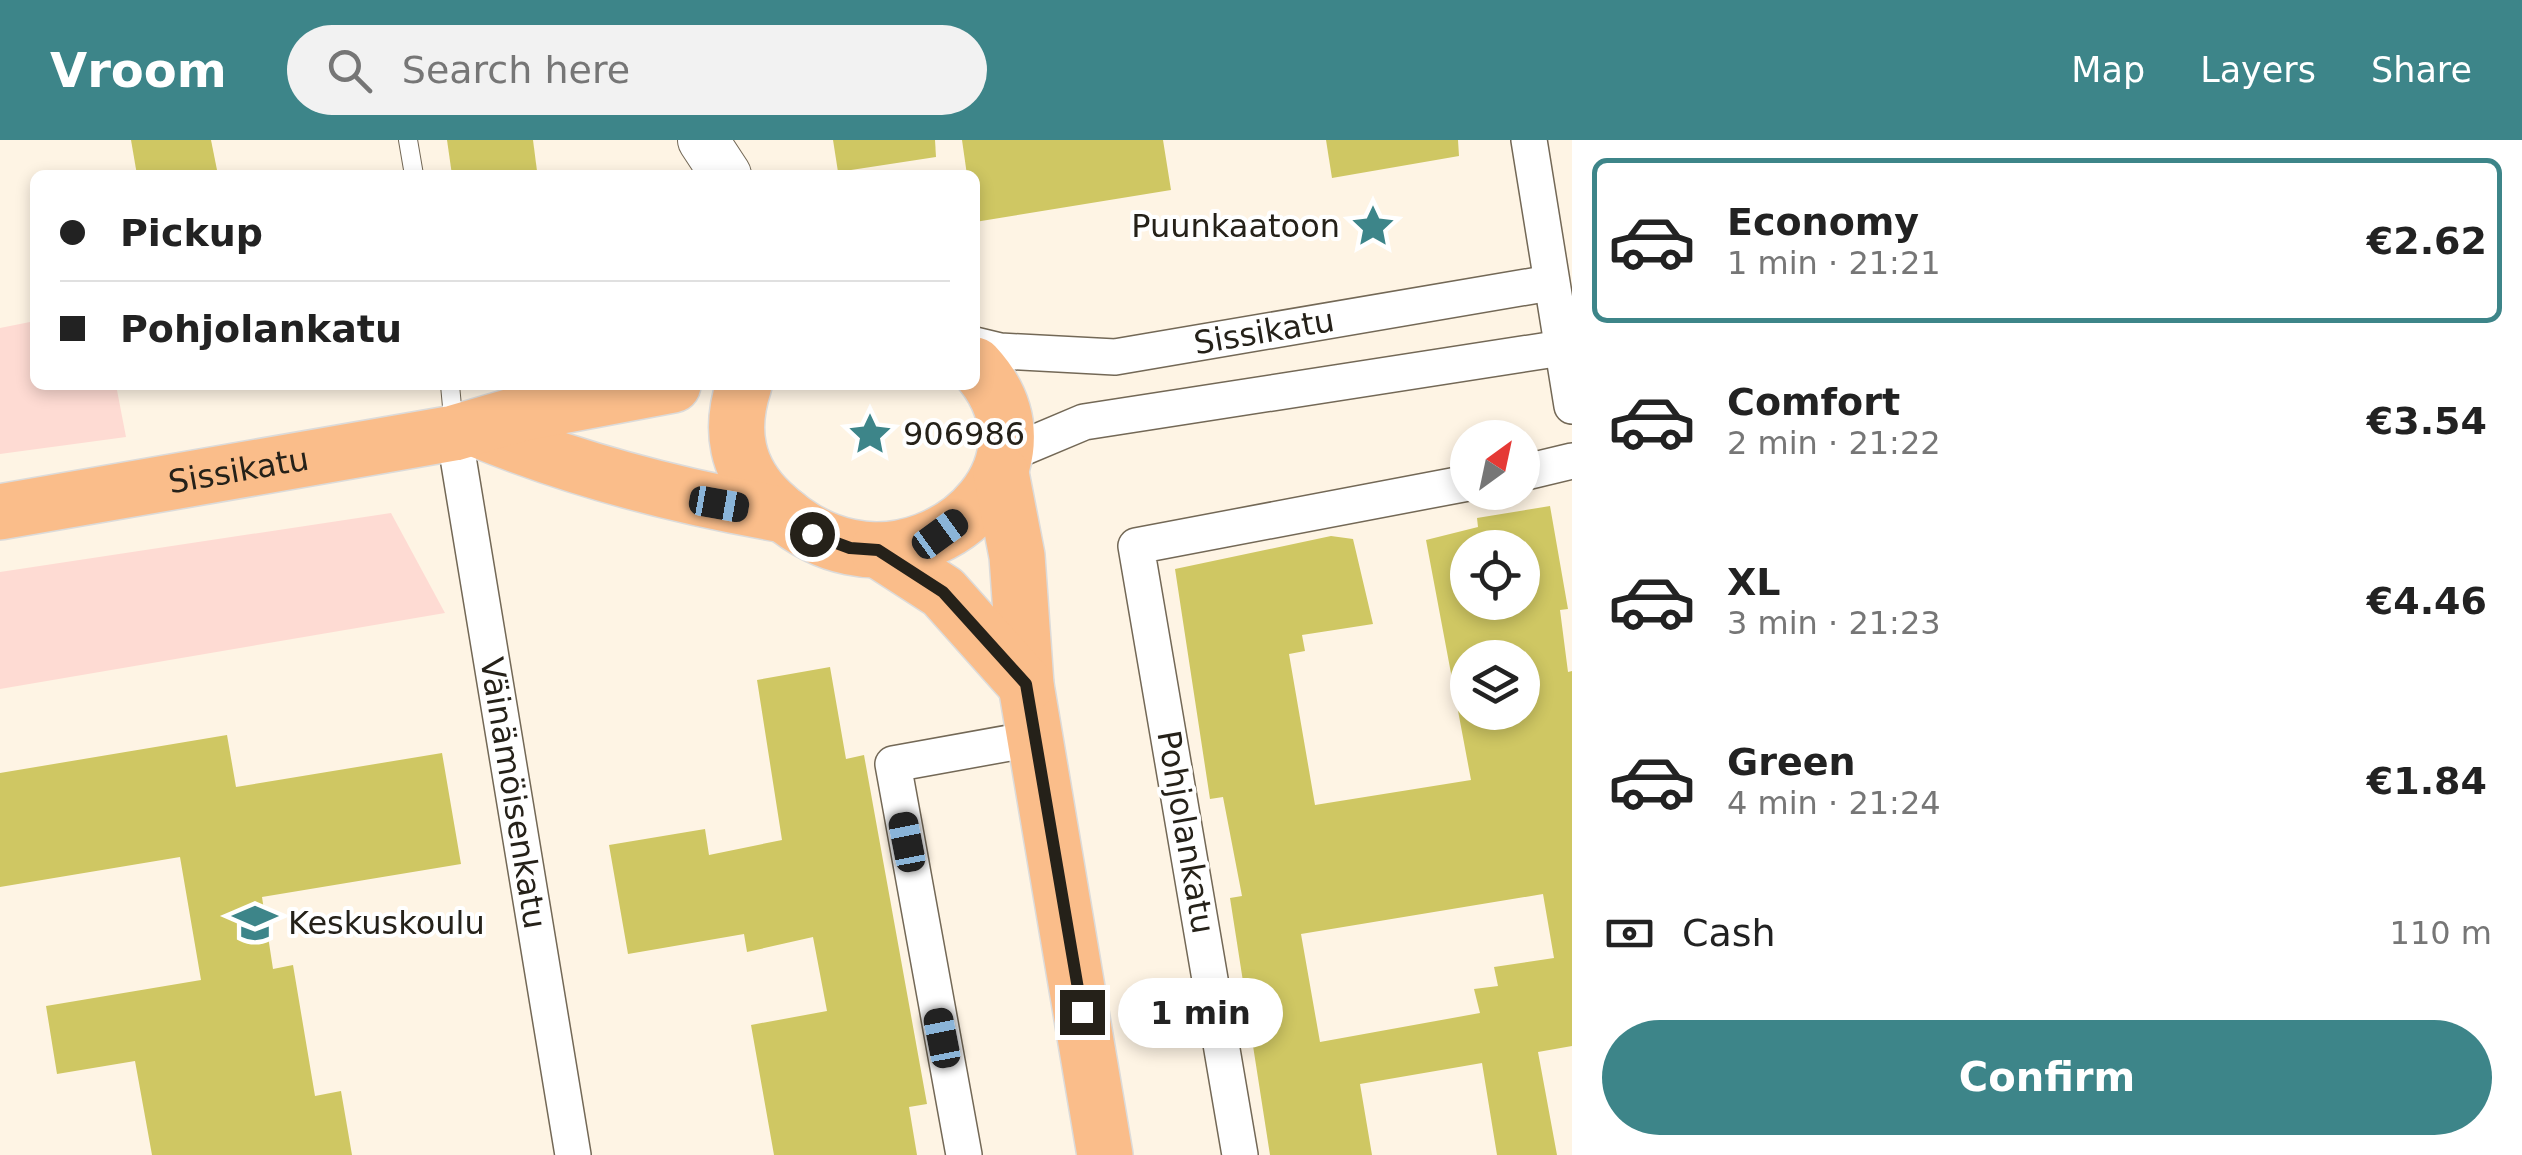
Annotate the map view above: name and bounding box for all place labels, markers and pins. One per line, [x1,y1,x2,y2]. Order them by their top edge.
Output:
place icon: Puunkaatoon [1349,202,1397,250]
place label: Puunkaatoon [1131,207,1340,245]
place icon: 906986 [846,410,894,458]
place label: 906986 [903,415,1025,453]
school or university icon: Keskuskoulu [231,899,279,947]
place label: Keskuskoulu [288,904,485,942]

